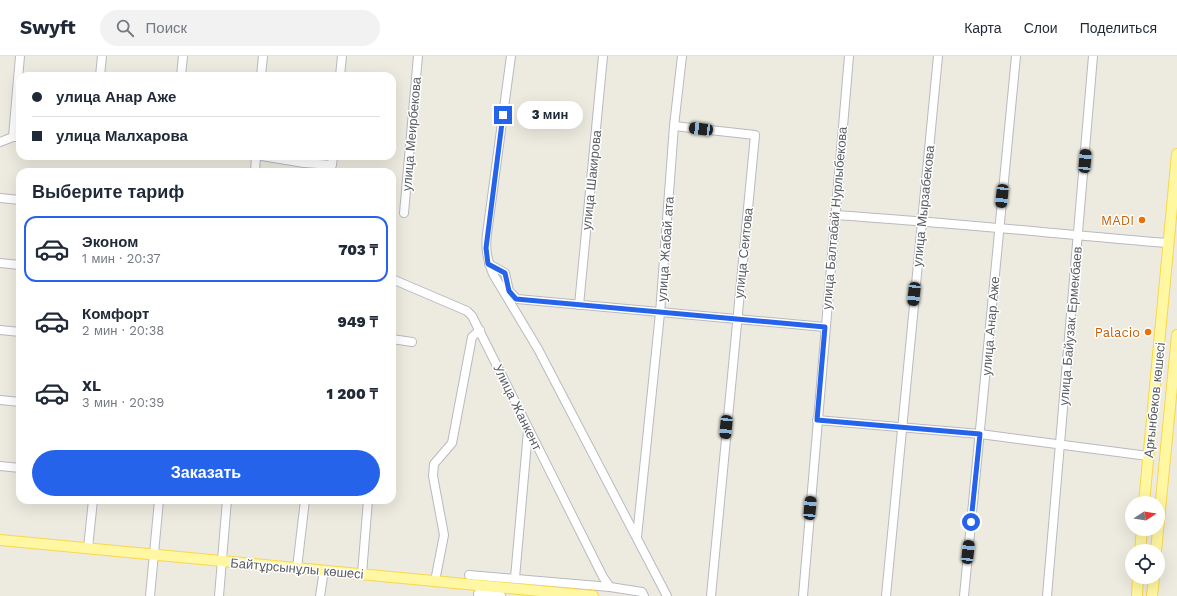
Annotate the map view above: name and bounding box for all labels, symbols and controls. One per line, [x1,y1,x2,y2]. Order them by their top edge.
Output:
search box [100,10,380,46]
text: Swyft [20,16,76,39]
icon: search [114,17,136,39]
text: Поиск [146,19,187,37]
text: Карта [964,20,1002,36]
text: Слои [1024,20,1058,36]
text: Поделиться [1080,20,1157,36]
street label: улица Меирбекова [399,76,424,192]
text: улица Анар Аже [56,88,176,106]
callout: 3 мин [517,101,583,129]
route end [494,106,512,124]
text: 3 мин [532,107,568,122]
car [688,122,714,136]
street label: улица Балтабай Нурлыбекова [819,125,850,310]
text: улица Малхарова [56,127,188,145]
street label: улица Шакирова [579,128,604,231]
street label: улица Мырзабекова [910,144,937,268]
car [1078,149,1092,173]
text: Выберите тариф [32,181,184,202]
car [995,183,1009,209]
street label: улица Жабай ата [654,195,677,302]
street label: улица Сеитова [731,206,756,299]
place label: MADI [1101,213,1134,228]
marker: MADI [1137,215,1147,225]
icon: car [34,231,70,267]
text: Эконом [82,233,138,251]
text: 703 ₸ [338,241,378,259]
street label: улица Байузак Ермекбаев [1056,246,1085,406]
text: 1 мин · 20:37 [82,251,161,266]
street label: улица Анар Аже [979,276,1002,376]
car [907,281,921,307]
icon: car [34,303,70,339]
text: Комфорт [82,305,149,323]
text: 949 ₸ [337,313,378,331]
text: 2 мин · 20:38 [82,323,164,338]
place label: Palacio [1095,325,1140,340]
marker: Palacio [1143,327,1153,337]
street label: Арғынбеков көшесі [1141,341,1168,459]
street label: Улица Жанкент [490,362,545,453]
icon: car [34,375,70,411]
text: XL [82,377,101,395]
text: 1 200 ₸ [327,385,378,403]
text: 3 мин · 20:39 [82,395,164,410]
car [719,415,733,439]
button: Заказать [32,450,380,496]
car [803,496,817,520]
north arrow [1125,496,1165,536]
map controls [1125,496,1165,584]
route start [962,513,980,531]
car [961,539,975,565]
button: locate [1125,544,1165,584]
street label: Байтұрсынұлы көшесі [230,555,364,582]

